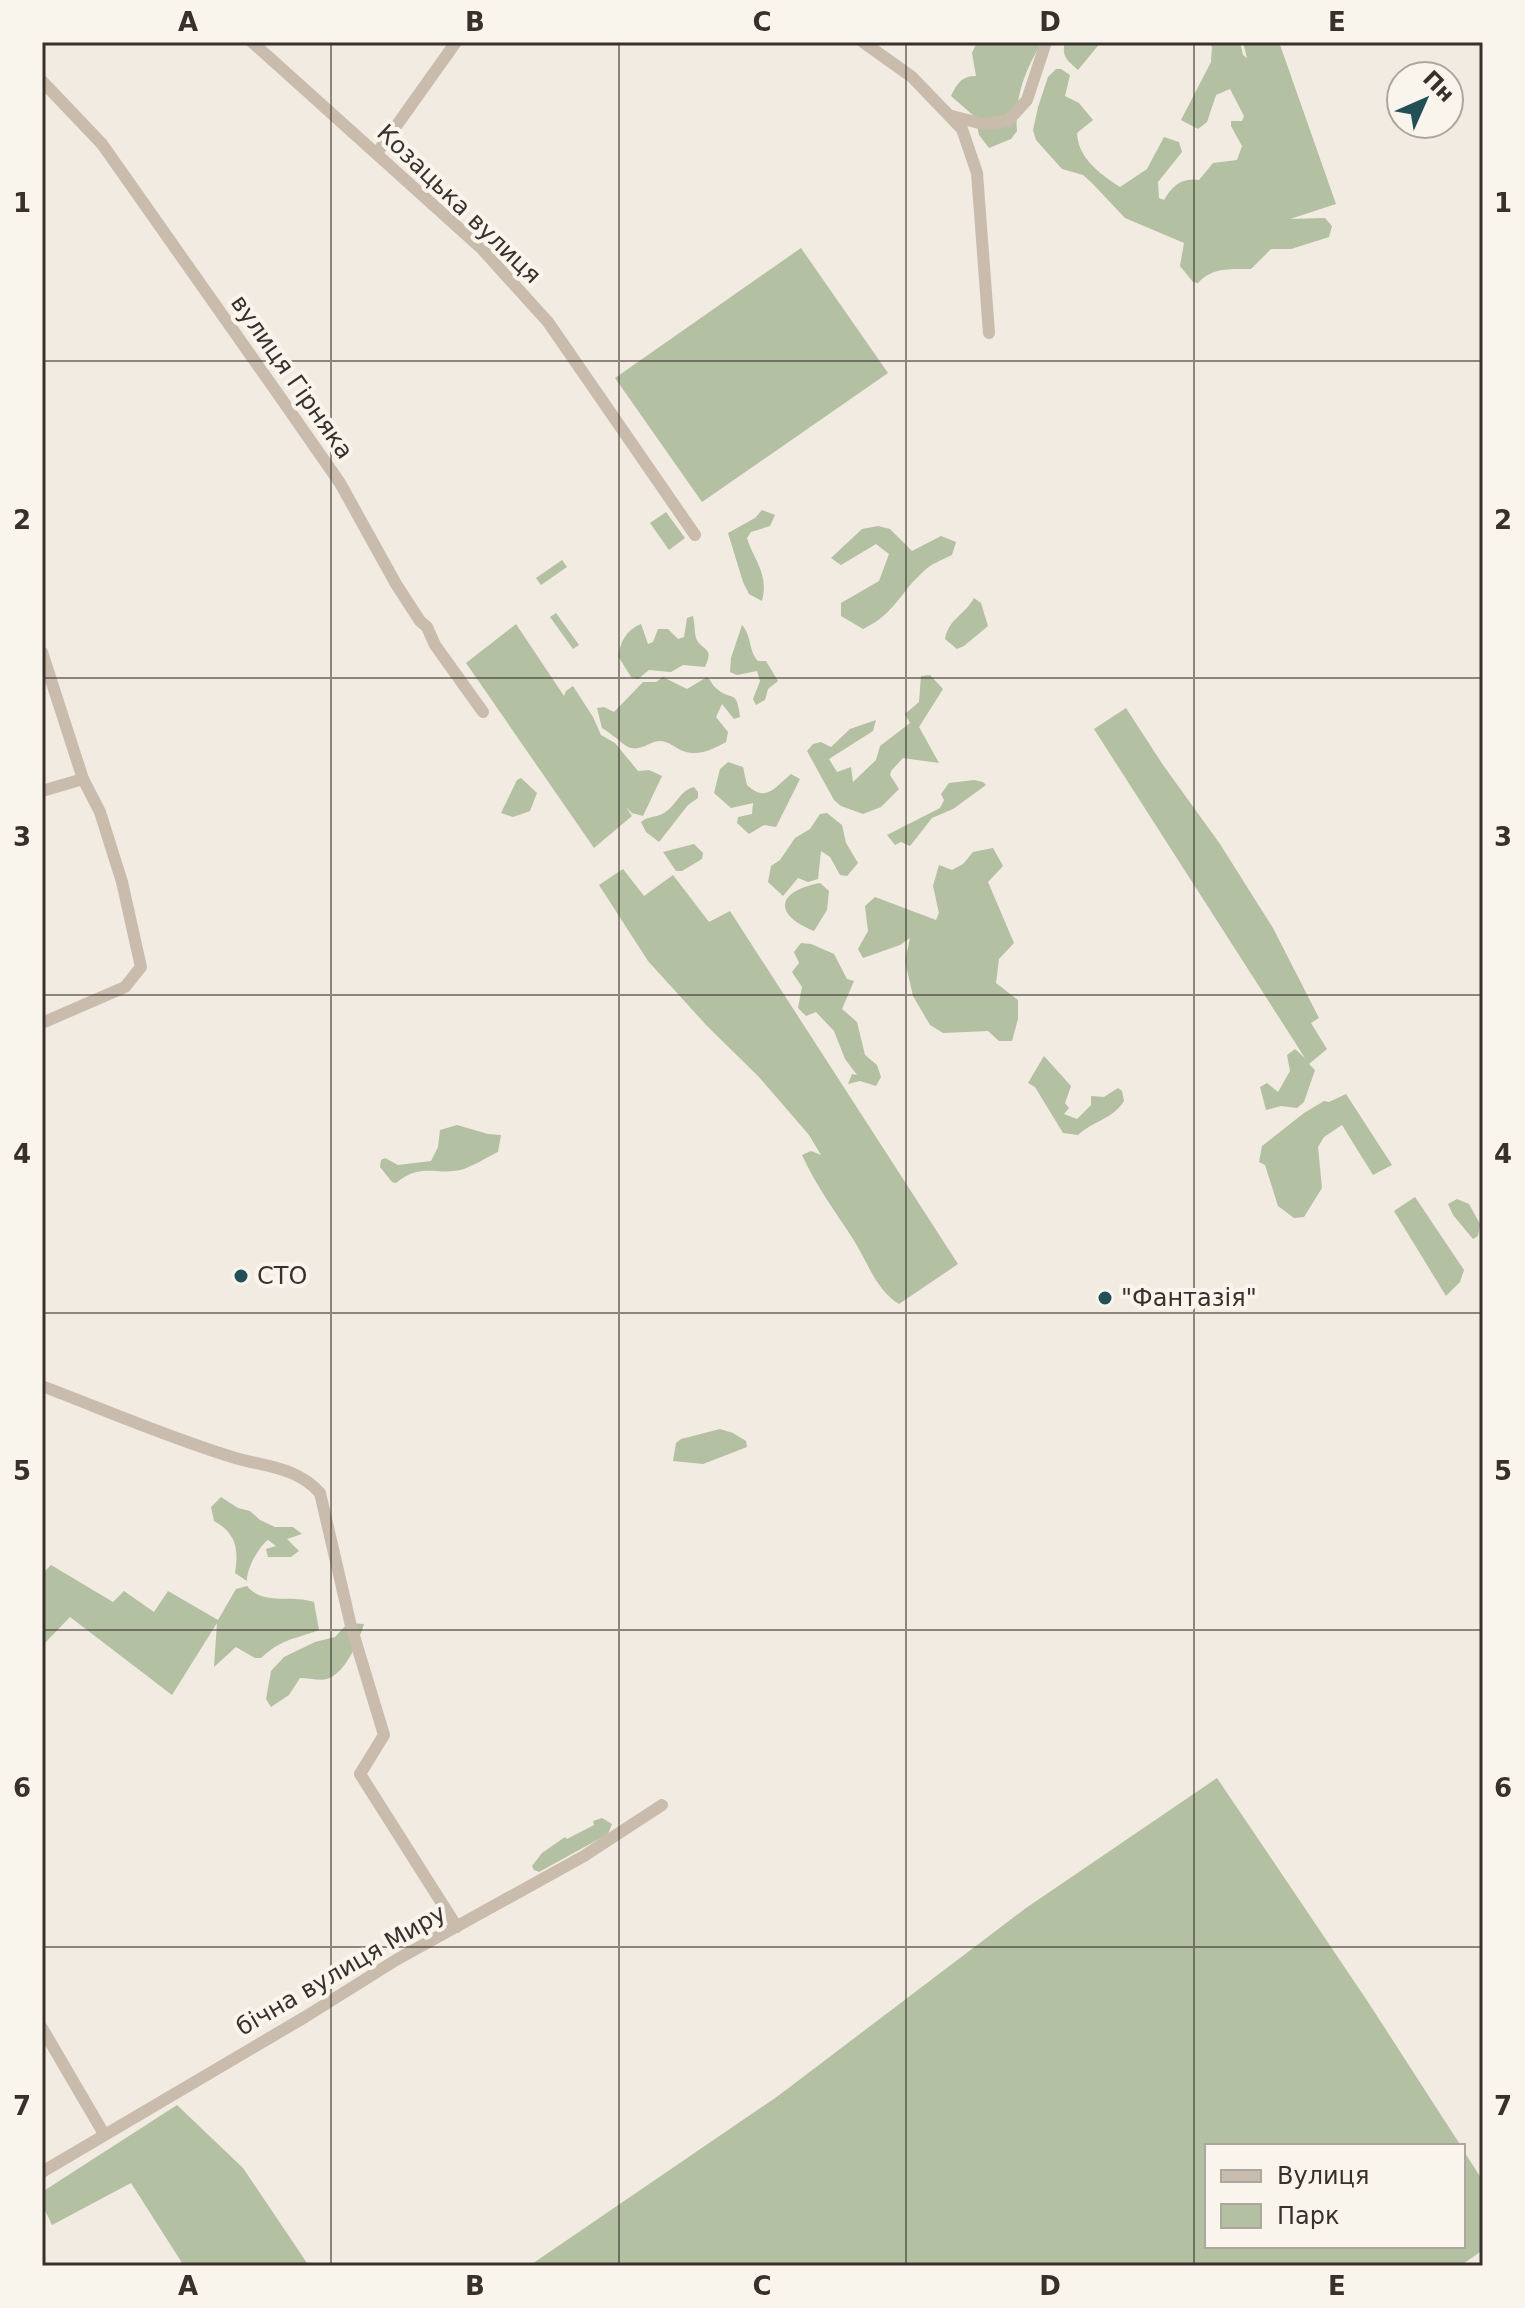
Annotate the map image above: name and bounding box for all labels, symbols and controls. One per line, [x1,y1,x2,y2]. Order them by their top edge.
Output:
text: A [178,7,198,37]
text: B [465,7,485,37]
text: C [752,7,772,37]
text: D [1039,7,1061,37]
text: E [1328,7,1346,37]
north arrow [1385,60,1465,140]
text: Пн [1418,65,1460,107]
street label: Козацька вулиця [371,119,547,289]
text: 1 [13,188,31,218]
text: 1 [1494,188,1512,218]
street label: вулиця Гірняка [225,290,359,464]
text: 2 [13,505,31,535]
text: 2 [1494,505,1512,535]
text: 3 [13,822,31,852]
text: 3 [1494,822,1512,852]
text: 4 [13,1139,31,1169]
text: 4 [1494,1139,1512,1169]
place label: СТО [257,1262,307,1290]
marker: СТО [232,1267,250,1285]
place label: "Фантазія" [1121,1284,1257,1312]
marker: "Фантазія" [1096,1289,1114,1307]
text: 5 [13,1456,31,1486]
text: 5 [1494,1456,1512,1486]
text: 6 [13,1773,31,1803]
text: 6 [1494,1773,1512,1803]
street label: бічна вулиця Миру [231,1899,451,2041]
text: 7 [13,2091,31,2121]
text: 7 [1494,2091,1512,2121]
legend [1205,2144,1465,2248]
text: Вулиця [1277,2162,1369,2190]
text: Парк [1277,2202,1339,2230]
text: A [178,2271,198,2301]
text: B [465,2271,485,2301]
text: C [752,2271,772,2301]
text: D [1039,2271,1061,2301]
text: E [1328,2271,1346,2301]

